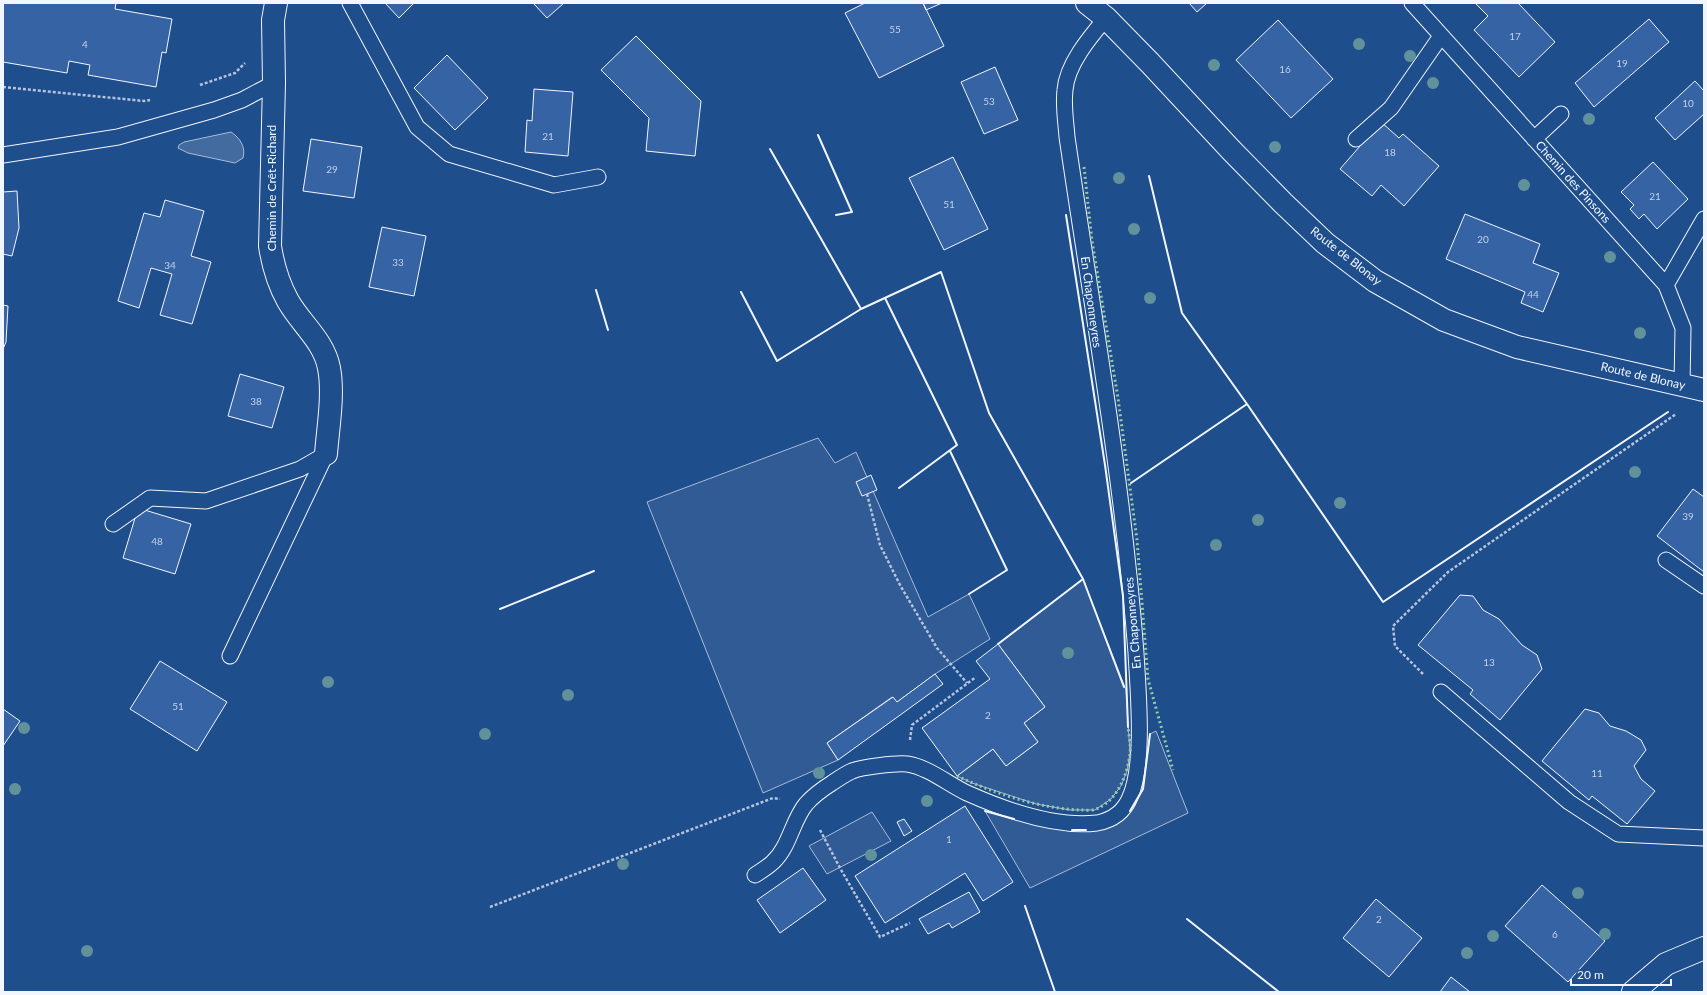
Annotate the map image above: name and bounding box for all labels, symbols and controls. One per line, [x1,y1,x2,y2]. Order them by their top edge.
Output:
house number: 55 [889,23,901,35]
house number: 17 [1509,30,1521,42]
house number: 4 [82,38,88,50]
house number: 19 [1616,57,1628,69]
house number: 16 [1279,63,1291,75]
house number: 53 [983,95,995,107]
house number: 10 [1682,97,1694,109]
street label: Chemin de Crêt-Richard [264,125,279,251]
house number: 21 [542,130,554,142]
street label: Chemin des Pinsons [1532,137,1614,226]
house number: 18 [1384,146,1396,158]
house number: 29 [326,163,338,175]
house number: 21 [1649,190,1661,202]
house number: 51 [943,198,955,210]
street label: Route de Blonay [1308,223,1386,289]
house number: 20 [1477,233,1489,245]
street label: En Chaponneyres [1078,255,1105,349]
house number: 33 [392,256,404,268]
house number: 34 [164,259,176,271]
house number: 44 [1527,288,1539,300]
street label: Route de Blonay [1599,358,1688,393]
house number: 38 [250,395,262,407]
house number: 39 [1682,510,1694,522]
house number: 48 [151,535,163,547]
street label: En Chaponneyres [1121,576,1144,670]
house number: 13 [1483,656,1495,668]
house number: 51 [172,700,184,712]
house number: 2 [985,709,991,721]
house number: 11 [1591,767,1603,779]
house number: 1 [946,833,952,845]
house number: 2 [1376,913,1382,925]
house number: 6 [1552,928,1558,940]
scale bar [1571,961,1671,987]
text: 20 m [1577,967,1604,982]

